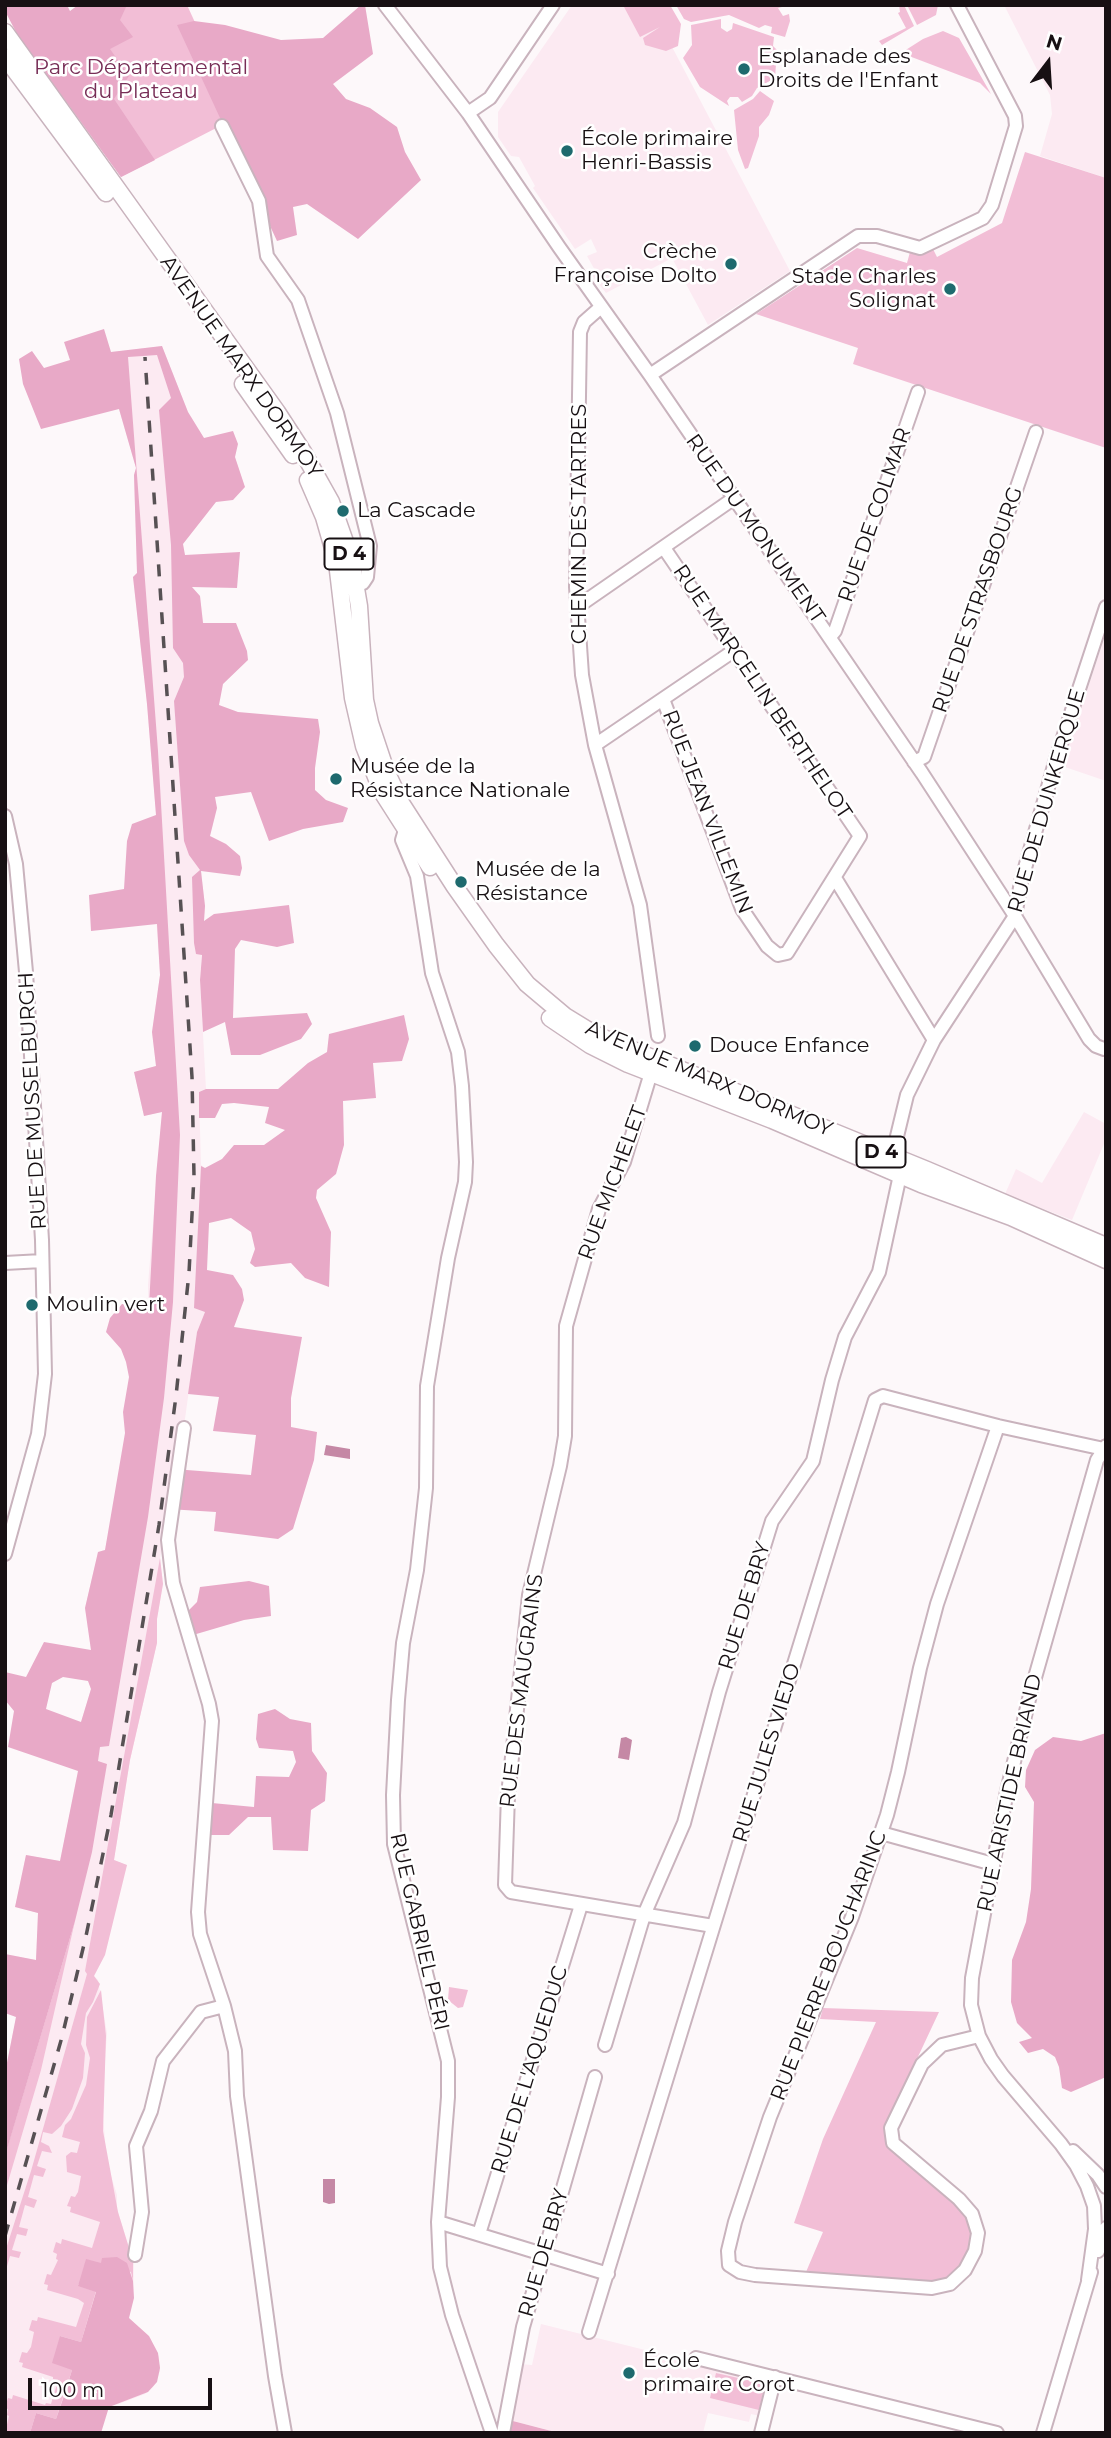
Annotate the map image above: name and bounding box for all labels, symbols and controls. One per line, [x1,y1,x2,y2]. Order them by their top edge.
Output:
north arrow [1013,28,1083,98]
text: N [1044,29,1065,56]
place label: Esplanade des Droits de l'Enfant [758,44,939,94]
park label: Parc Départemental du Plateau [34,55,248,105]
marker: Esplanade des Droits de l'Enfant [736,61,752,77]
place label: École primaire Henri-Bassis [581,126,733,176]
marker: École primaire Henri-Bassis [559,143,575,159]
place label: Crèche Françoise Dolto [554,239,717,289]
street label: AVENUE MARX DORMOY [155,251,327,483]
marker: Crèche Françoise Dolto [723,256,739,272]
place label: Stade Charles Solignat [792,264,936,314]
marker: Stade Charles Solignat [942,281,958,297]
street label: CHEMIN DES TARTRES [567,404,593,644]
street label: RUE DE COLMAR [833,425,917,605]
street label: RUE DU MONUMENT [680,429,830,629]
street label: RUE DE STRASBOURG [927,484,1029,716]
place label: La Cascade [357,498,476,524]
marker: La Cascade [335,503,351,519]
road number: D 4 [324,538,374,569]
street label: RUE MARCELIN BERTHELOT [667,560,857,824]
street label: RUE DE DUNKERQUE [1003,686,1091,916]
street label: RUE JEAN VILLEMIN [656,706,758,918]
place label: Musée de la Résistance Nationale [350,754,570,804]
marker: Musée de la Résistance Nationale [328,771,344,787]
place label: Musée de la Résistance [475,857,601,907]
marker: Musée de la Résistance [453,874,469,890]
street label: RUE DE MUSSELBURGH [14,971,52,1231]
street label: AVENUE MARX DORMOY [582,1016,836,1142]
place label: Douce Enfance [709,1033,870,1059]
marker: Douce Enfance [687,1038,703,1054]
street label: RUE MICHELET [573,1102,653,1264]
road number: D 4 [856,1136,906,1168]
place label: Moulin vert [46,1292,165,1318]
marker: Moulin vert [24,1297,40,1313]
street label: RUE DE BRY [714,1539,776,1673]
street label: RUE DES MAUGRAINS [495,1573,549,1809]
street label: RUE JULES VIEJO [728,1660,806,1846]
street label: RUE ARISTIDE BRIAND [972,1672,1048,1914]
street label: RUE PIERRE BOUCHARINC [766,1827,892,2105]
street label: RUE GABRIEL PÉRI [384,1831,454,2033]
street label: RUE DE L'AQUEDUC [486,1963,574,2177]
street label: RUE DE BRY [514,2186,574,2320]
place label: École primaire Corot [643,2348,795,2398]
scale bar [32,2364,215,2408]
marker: École primaire Corot [621,2365,637,2381]
text: 100 m [41,2377,104,2402]

